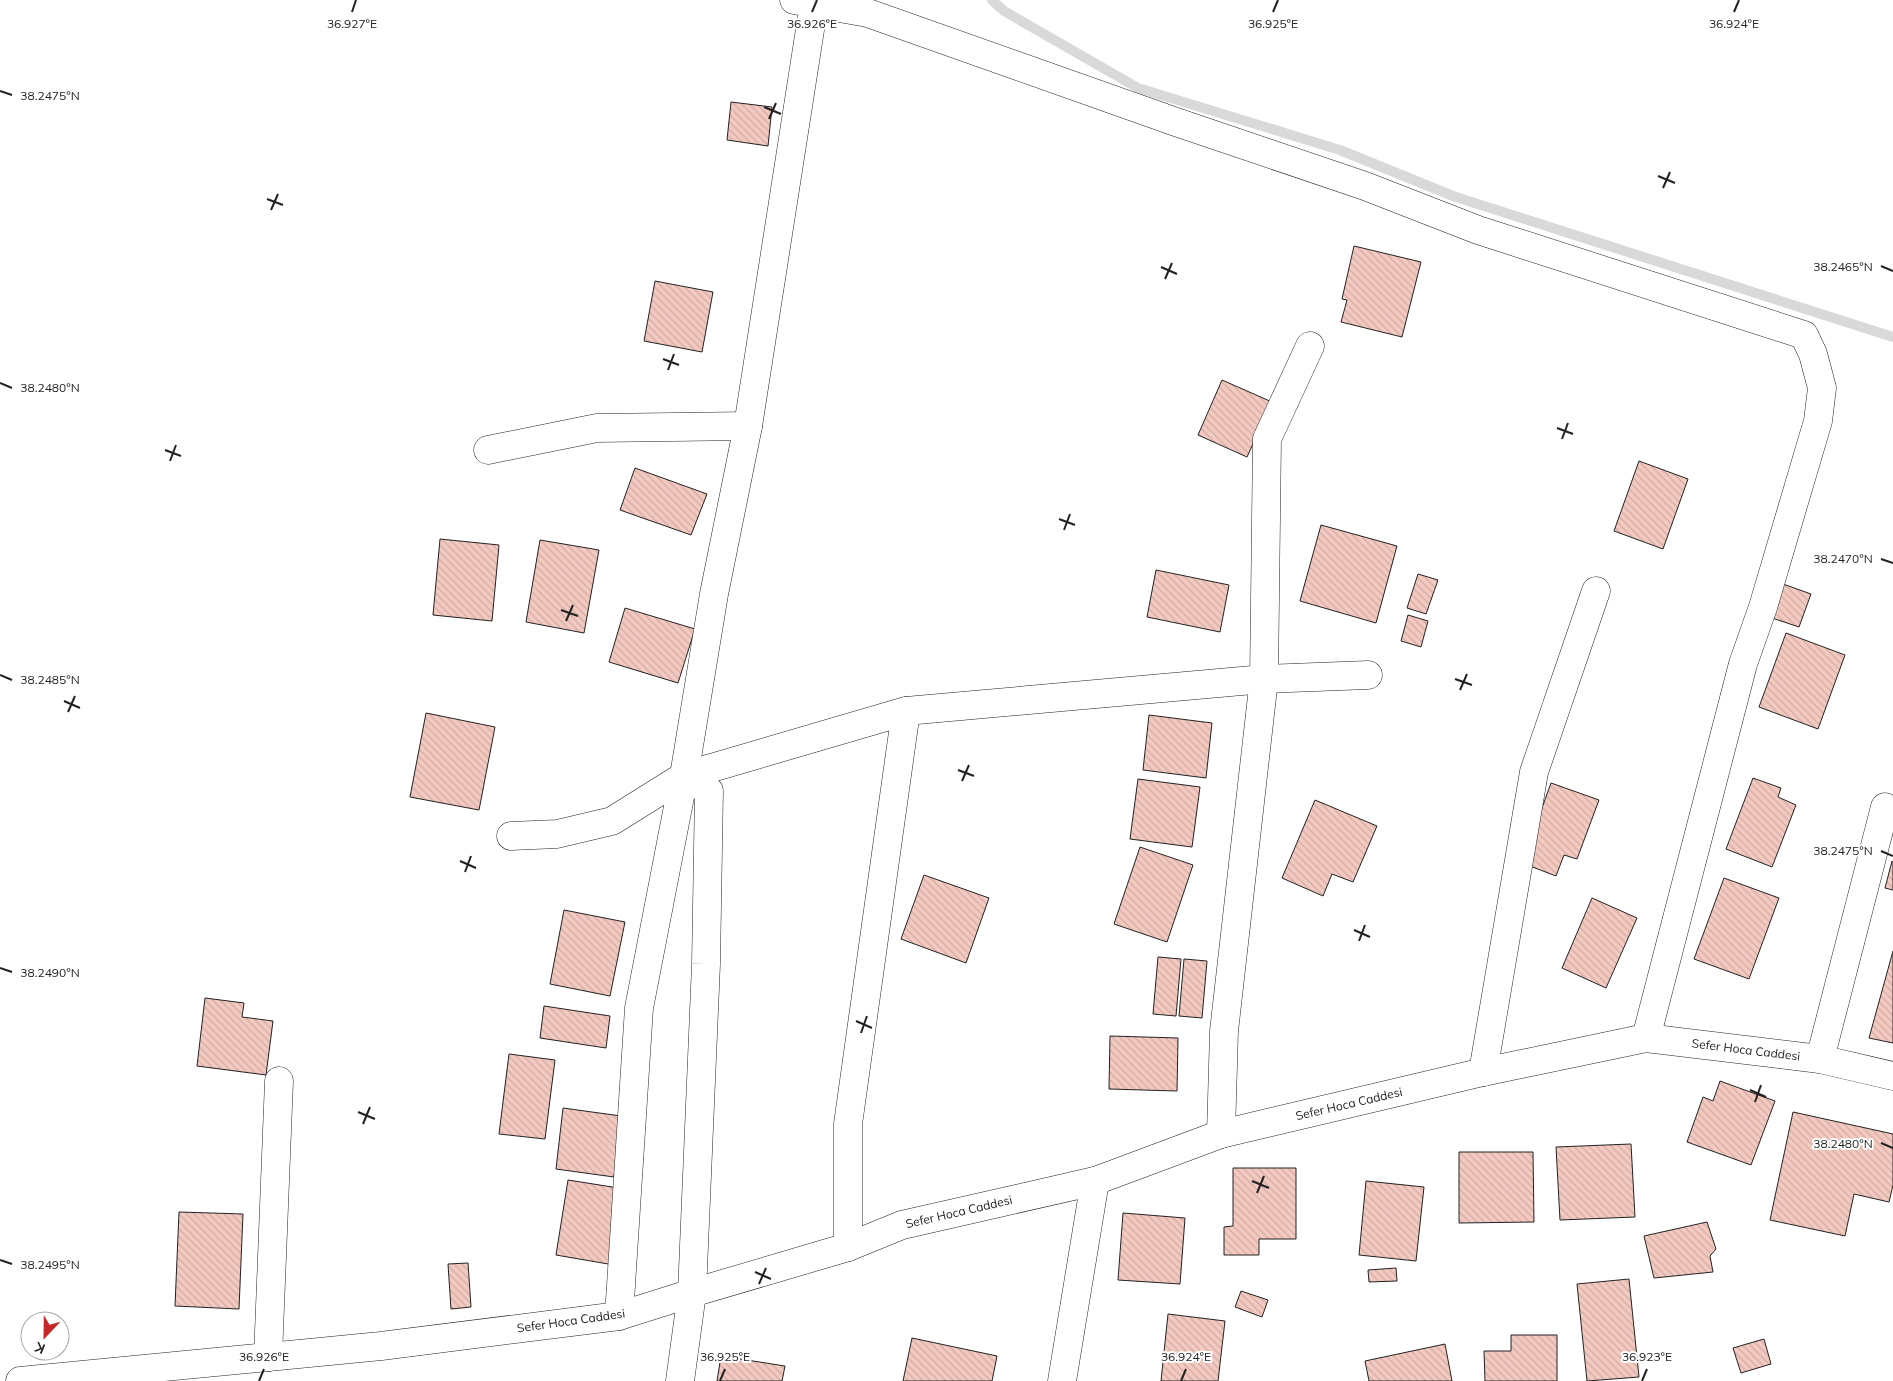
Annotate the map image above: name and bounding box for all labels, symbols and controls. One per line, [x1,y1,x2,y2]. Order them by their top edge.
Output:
text: 36.927°E [327,16,377,31]
text: 36.926°E [787,16,837,31]
text: 36.925°E [1248,16,1298,31]
text: 36.924°E [1709,16,1759,31]
text: 38.2475°N [20,88,80,103]
text: 38.2465°N [1813,259,1873,274]
text: 38.2480°N [20,380,80,395]
text: 38.2470°N [1813,551,1873,566]
text: 38.2485°N [20,672,80,687]
text: 38.2475°N [1813,843,1873,858]
text: 38.2490°N [20,965,80,980]
street label: Sefer Hoca Caddesi [1691,1035,1801,1064]
street label: Sefer Hoca Caddesi [1294,1084,1404,1123]
text: 38.2480°N [1813,1136,1873,1151]
street label: Sefer Hoca Caddesi [904,1192,1014,1231]
text: 38.2495°N [20,1257,80,1272]
street label: Sefer Hoca Caddesi [516,1305,626,1336]
north arrow [20,1311,70,1361]
text: K [32,1338,48,1358]
text: 36.926°E [239,1349,289,1364]
text: 36.925°E [700,1349,750,1364]
text: 36.924°E [1161,1349,1211,1364]
text: 36.923°E [1622,1349,1672,1364]

